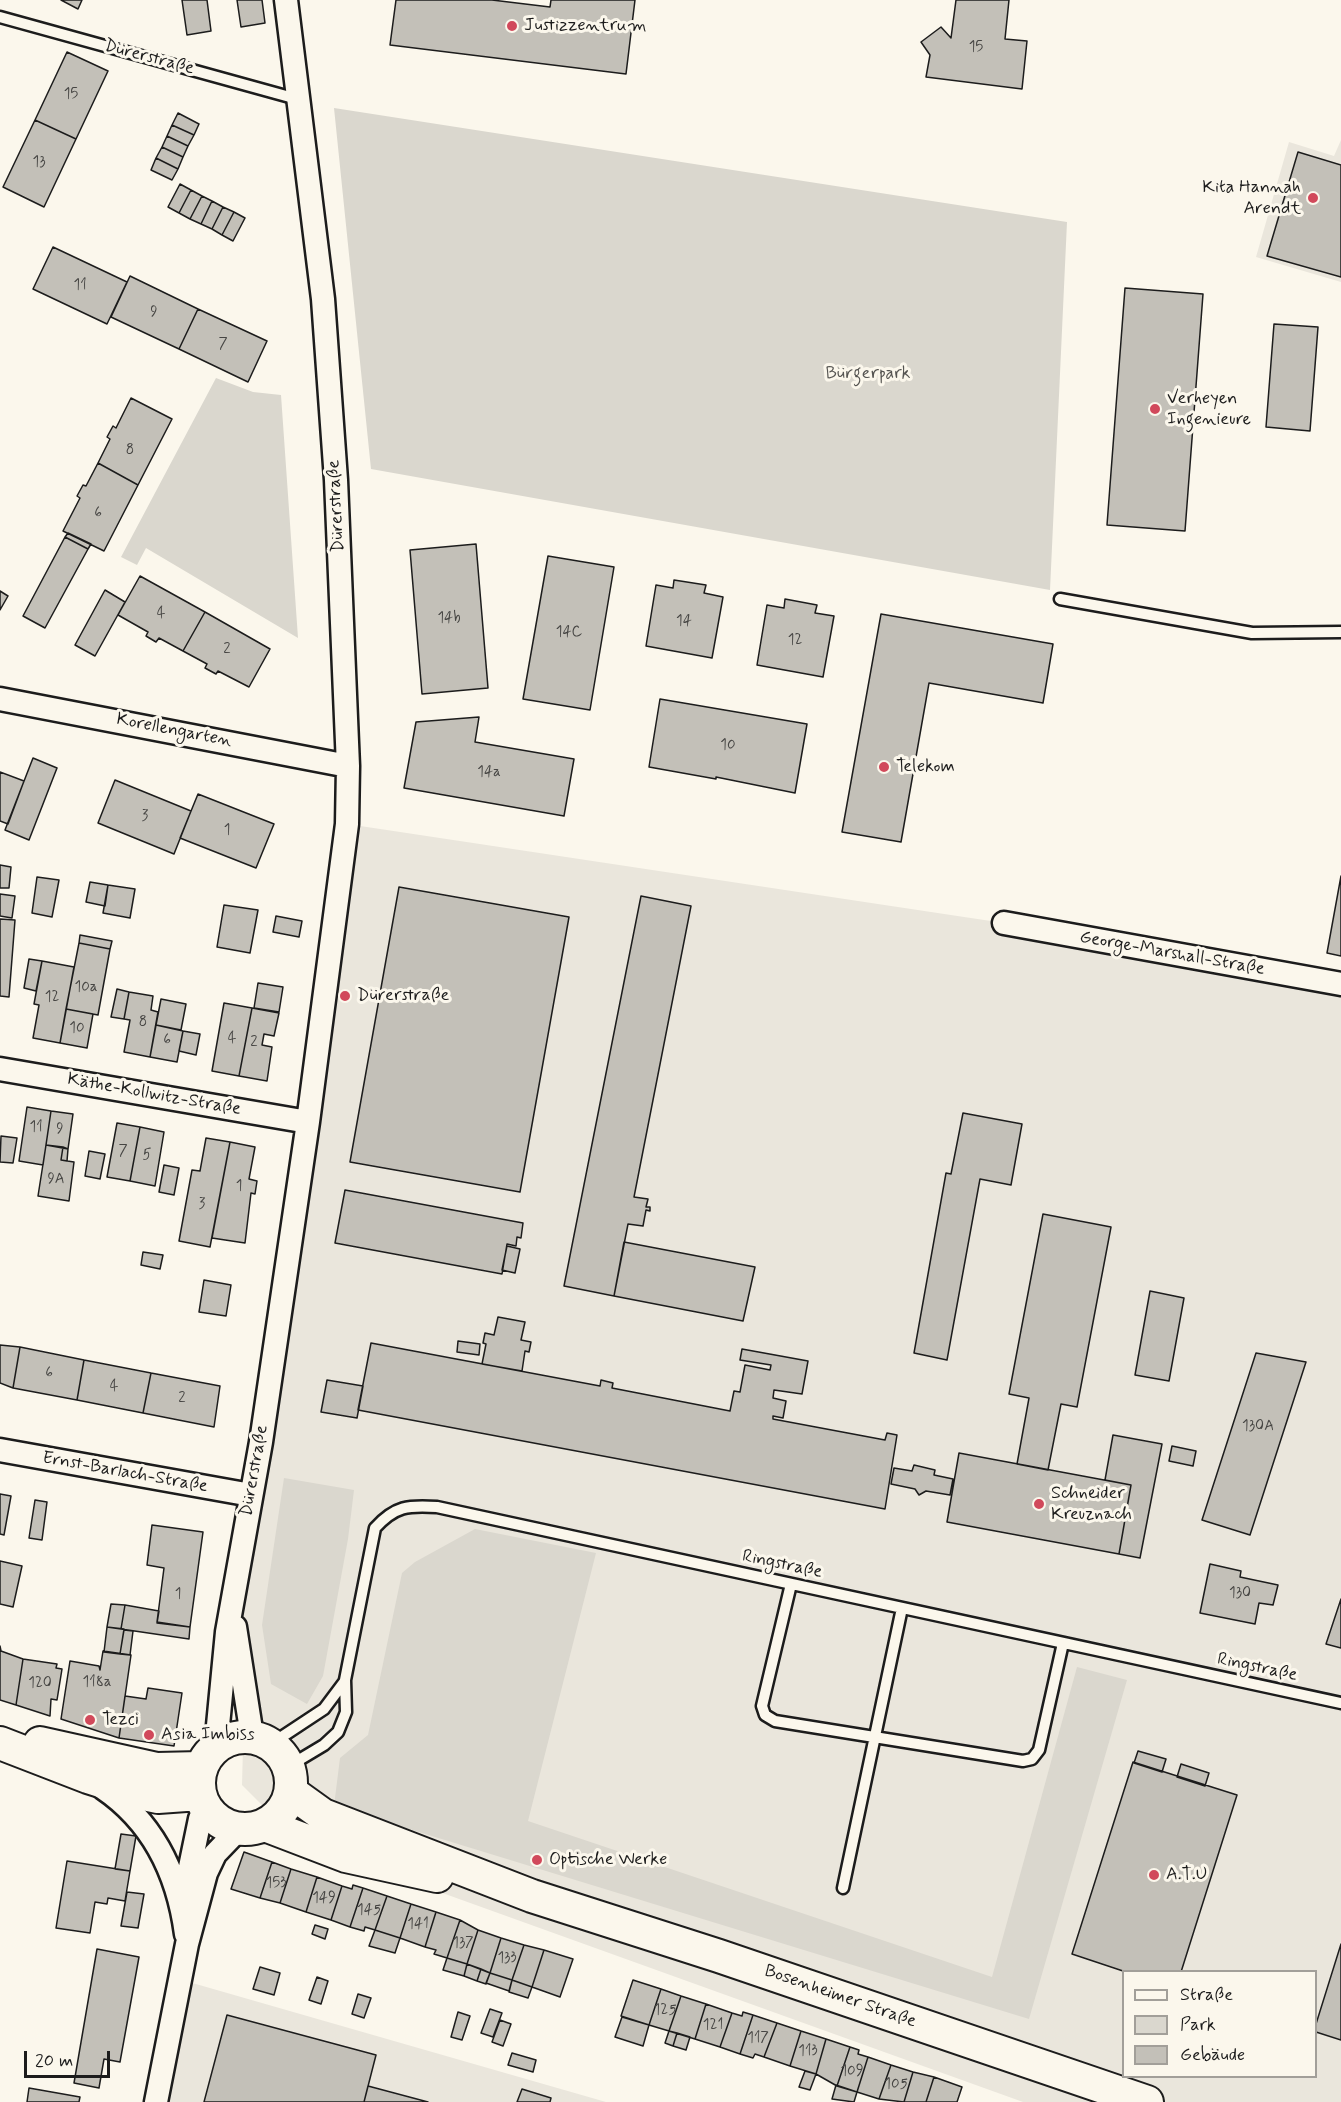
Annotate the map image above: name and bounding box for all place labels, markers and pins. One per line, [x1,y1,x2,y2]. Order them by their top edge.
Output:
place label: Justizzentrum [524,15,646,37]
marker: Justizzentrum [505,19,519,33]
place label: Kita Hannah Arendt [1202,177,1301,219]
marker: Kita Hannah Arendt [1306,191,1320,205]
place label: Verheyen Ingenieure [1167,388,1251,430]
marker: Verheyen Ingenieure [1148,402,1162,416]
place label: Telekom [896,756,955,778]
marker: Telekom [877,760,891,774]
place label: Dürerstraße [357,985,449,1007]
marker: Dürerstraße [338,989,352,1003]
place label: Schneider Kreuznach [1051,1483,1132,1526]
marker: Schneider Kreuznach [1032,1497,1046,1511]
place label: Tezci [102,1709,139,1731]
marker: Tezci [83,1713,97,1727]
place label: Asia Imbiss [161,1724,255,1746]
marker: Asia Imbiss [142,1728,156,1742]
place label: Optische Werke [549,1849,667,1871]
marker: Optische Werke [530,1853,544,1867]
place label: A.T.U [1166,1864,1207,1886]
marker: A.T.U [1147,1868,1161,1882]

